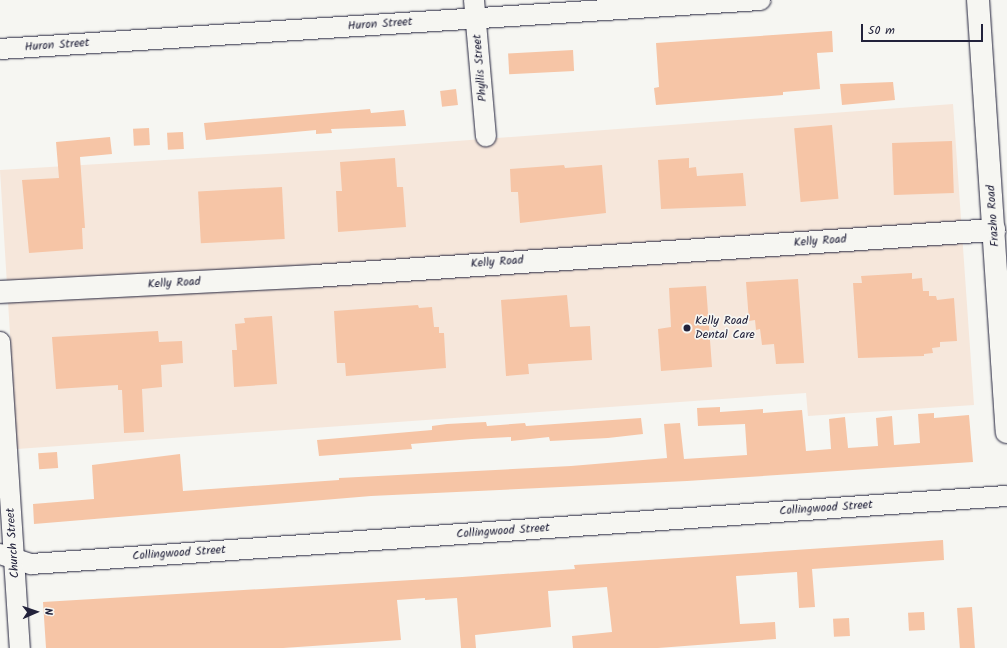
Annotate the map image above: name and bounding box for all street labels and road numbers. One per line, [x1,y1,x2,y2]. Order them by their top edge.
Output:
street label: Huron Street [347,15,413,33]
street label: Phyllis Street [470,34,490,102]
street label: Huron Street [24,36,90,54]
street label: Frazho Road [984,185,1002,247]
street label: Kelly Road [793,232,847,250]
street label: Kelly Road [470,253,524,271]
street label: Kelly Road [147,274,201,292]
street label: Collingwood Street [779,498,873,518]
street label: Church Street [3,507,23,579]
street label: Collingwood Street [456,521,550,541]
street label: Collingwood Street [132,543,226,563]

